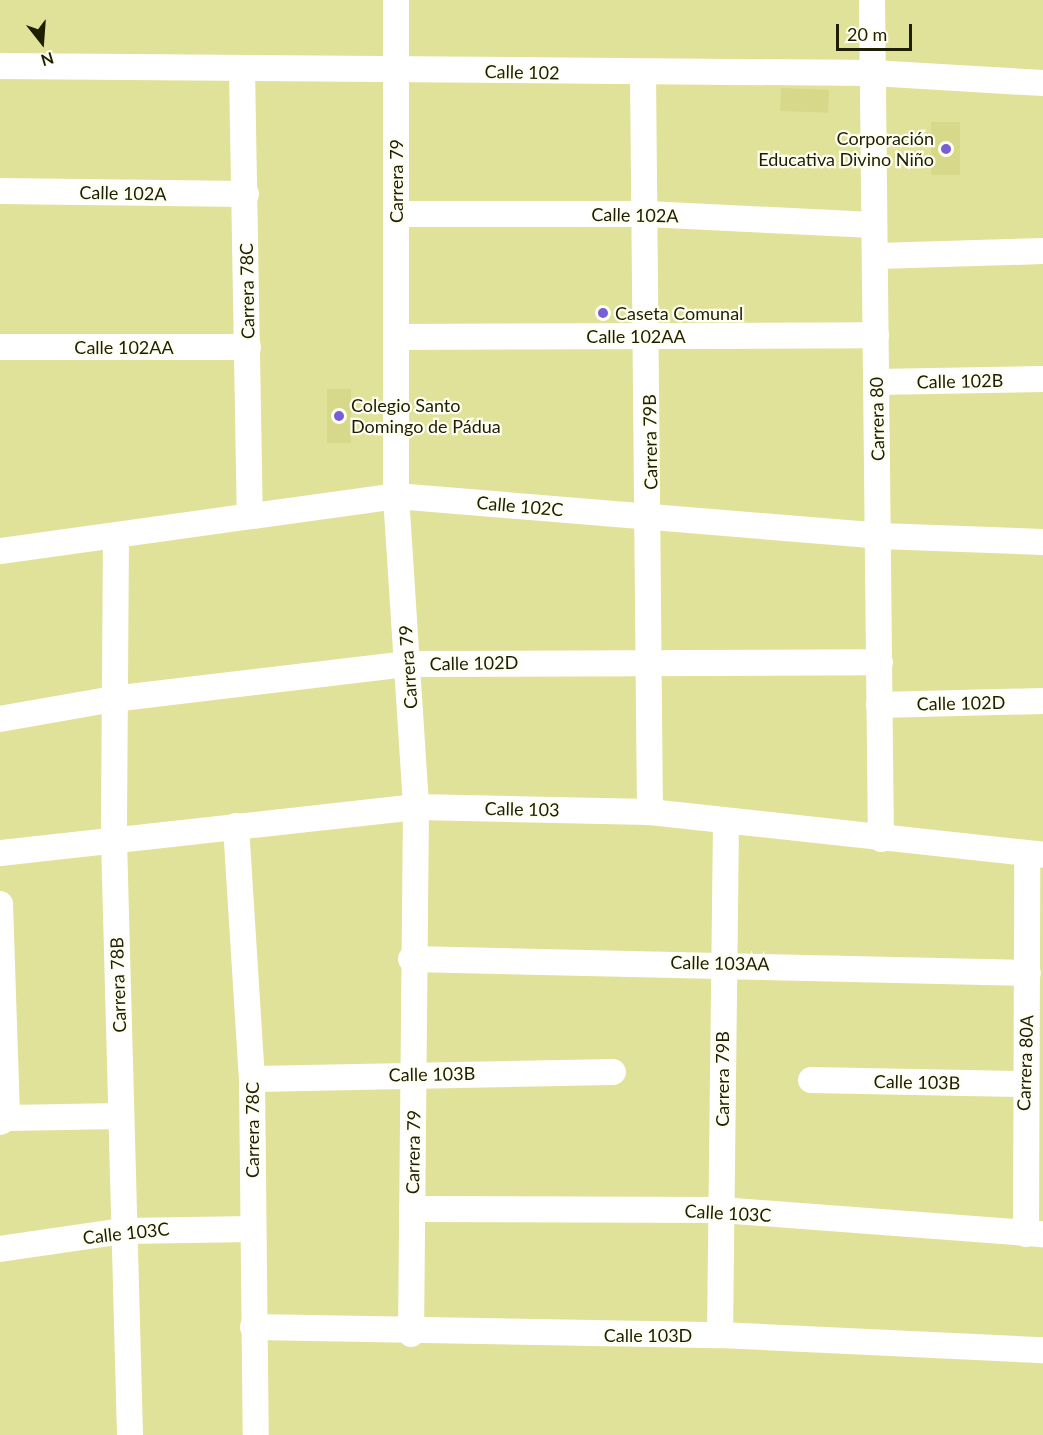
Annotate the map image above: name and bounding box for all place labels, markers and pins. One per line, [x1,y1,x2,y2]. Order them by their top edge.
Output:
place label: Corporación Educativa Divino Niño [758,128,934,170]
marker: Corporación Educativa Divino Niño [939,142,953,156]
place label: Caseta Comunal [615,302,743,324]
marker: Caseta Comunal [596,306,610,320]
place label: Colegio Santo Domingo de Pádua [351,395,501,438]
marker: Colegio Santo Domingo de Pádua [332,409,346,423]

